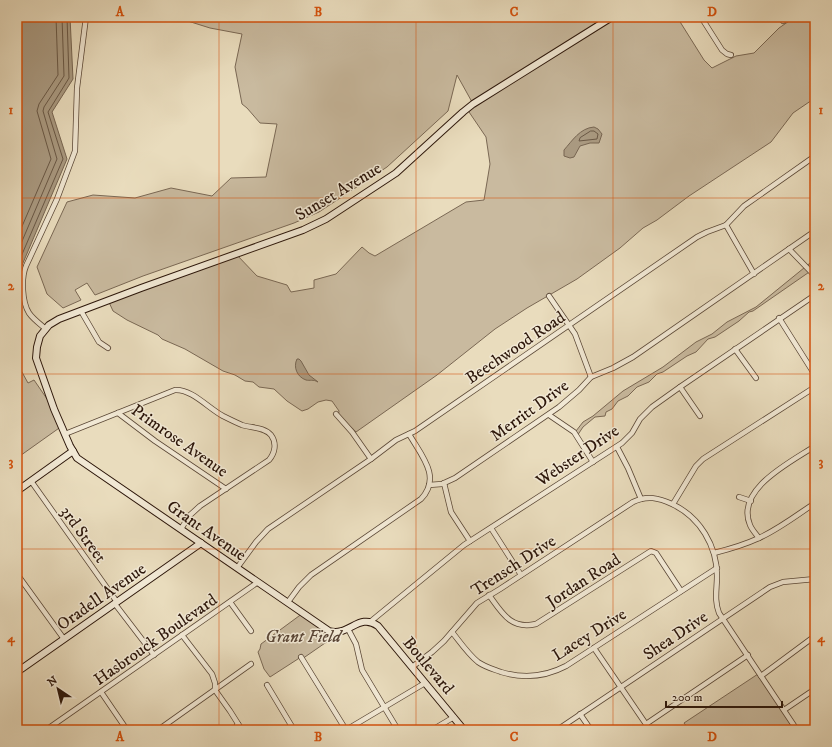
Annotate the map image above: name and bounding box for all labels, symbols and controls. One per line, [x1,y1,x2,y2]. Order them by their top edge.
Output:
text: A [115,4,125,20]
text: B [314,4,322,20]
text: C [510,4,519,20]
text: D [707,4,717,20]
text: 1 [9,102,14,118]
text: 1 [819,102,824,118]
street label: Sunset Avenue [291,157,386,226]
text: 2 [8,278,15,294]
text: 2 [818,278,825,294]
street label: Beechwood Road [461,306,570,389]
street label: Merritt Drive [486,375,573,447]
street label: Primrose Avenue [127,399,232,482]
street label: Webster Drive [531,420,623,492]
text: 3 [9,454,14,470]
text: 3 [819,454,824,470]
street label: Grant Avenue [162,495,251,566]
street label: 3rd Street [55,502,112,568]
street label: Trensch Drive [467,530,560,601]
street label: Jordan Road [540,548,625,614]
street label: Oradell Avenue [53,558,150,636]
street label: Hasbrouck Boulevard [89,589,222,691]
street label: Lacey Drive [548,603,631,666]
street label: Shea Drive [639,606,712,666]
park label: Grant Field [265,626,344,648]
text: 4 [6,630,15,647]
text: 4 [816,630,825,647]
street label: Boulevard [398,632,459,699]
north arrow [38,669,78,709]
text: N [45,673,61,690]
scale bar [666,683,782,709]
text: 200 m [672,690,702,705]
text: A [115,729,125,745]
text: B [314,729,322,745]
text: C [510,729,519,745]
text: D [707,729,717,745]

